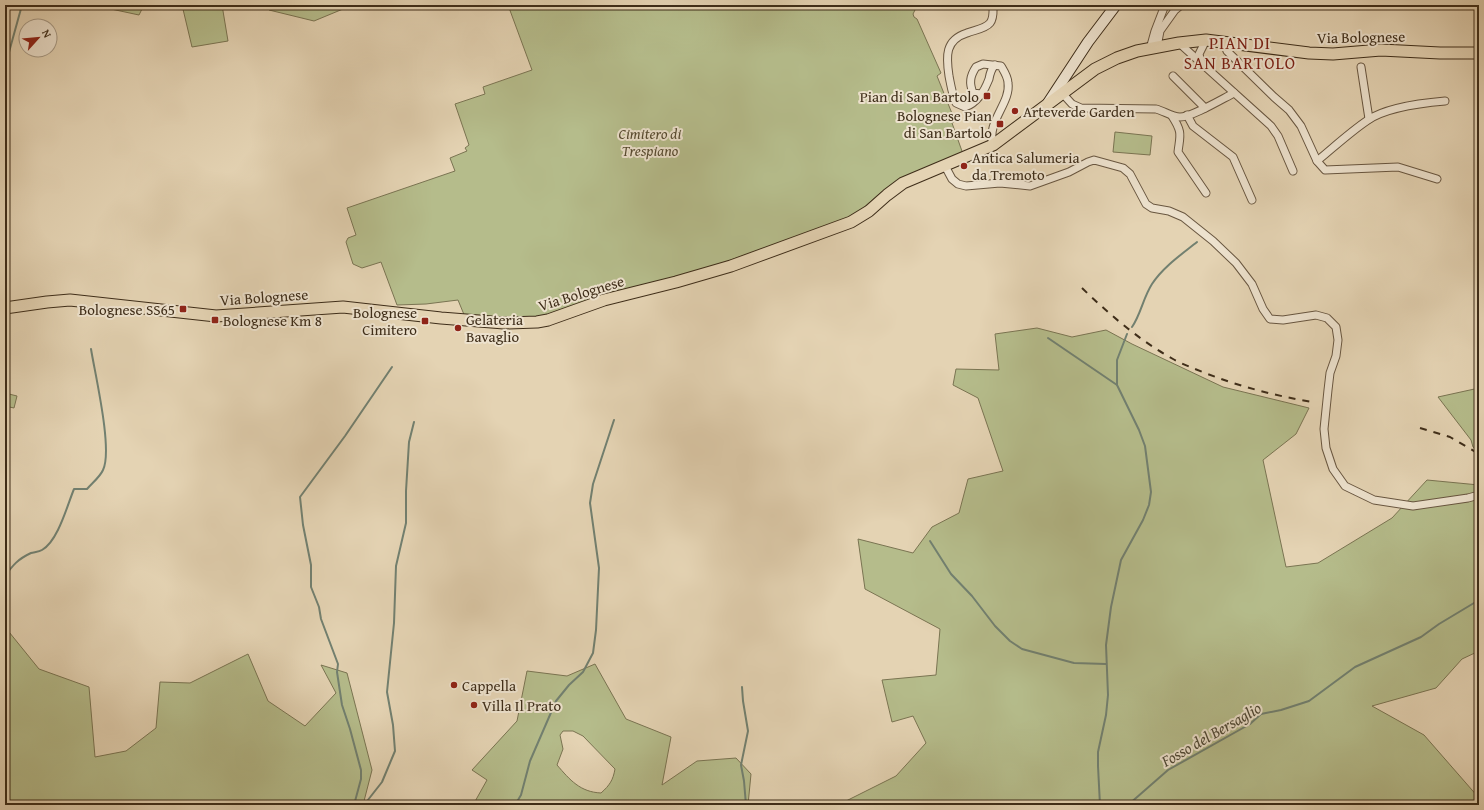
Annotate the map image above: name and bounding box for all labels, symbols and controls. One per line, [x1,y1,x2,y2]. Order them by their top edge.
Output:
north arrow [18,18,58,58]
street label: Via Bolognese [1317,26,1405,48]
text: N [38,27,56,41]
district label: PIAN DI SAN BARTOLO [1184,30,1296,75]
place label: Pian di San Bartolo [860,86,979,107]
marker: Pian di San Bartolo [982,91,992,101]
place label: Arteverde Garden [1023,101,1135,122]
place label: Bolognese Pian di San Bartolo [897,105,993,143]
marker: Arteverde Garden [1010,106,1020,116]
marker: Bolognese Pian di San Bartolo [995,119,1005,129]
park label: Cimitero di Trespiano [619,123,682,161]
place label: Antica Salumeria da Tremoto [972,147,1080,185]
marker: Antica Salumeria da Tremoto [959,161,969,171]
street label: Via Bolognese [536,270,626,316]
street label: Via Bolognese [219,283,309,311]
place label: Bolognese SS65 [79,299,175,320]
place label: Bolognese Cimitero [353,302,417,340]
marker: Bolognese SS65 [178,304,188,314]
place label: Gelateria Bavaglio [466,309,523,347]
place label: Bolognese Km 8 [223,310,322,331]
marker: Bolognese Km 8 [210,315,220,325]
marker: Bolognese Cimitero [420,316,430,326]
marker: Gelateria Bavaglio [453,323,463,333]
place label: Cappella [462,675,516,696]
marker: Cappella [449,680,459,690]
place label: Villa Il Prato [482,695,561,716]
water label: Fosso del Bersaglio [1156,696,1266,773]
marker: Villa Il Prato [469,700,479,710]

